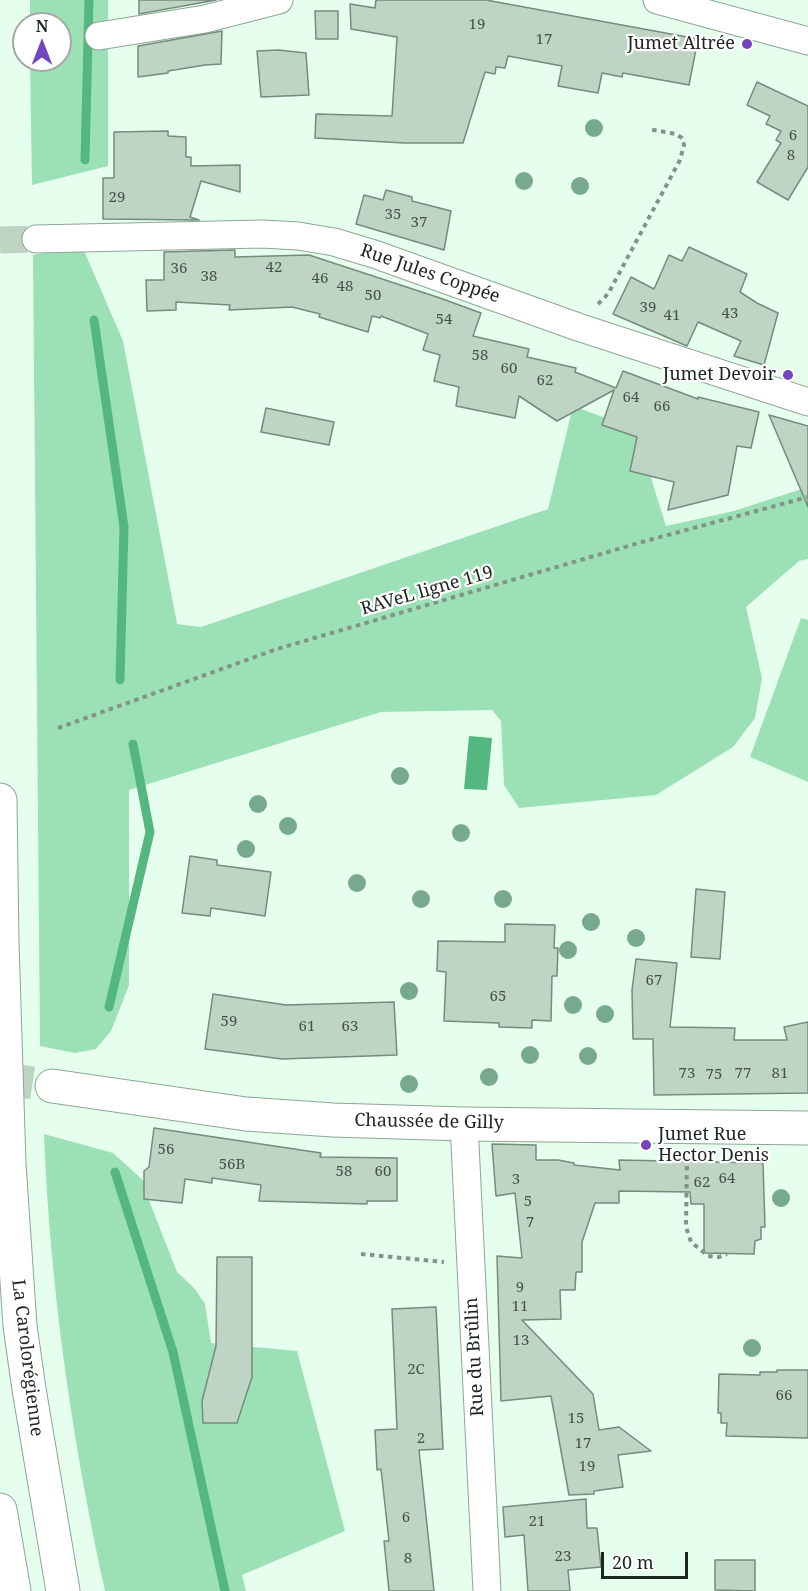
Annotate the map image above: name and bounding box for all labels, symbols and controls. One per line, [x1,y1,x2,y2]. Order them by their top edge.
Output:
north arrow [12,12,72,72]
text: N [36,15,48,37]
house number: 19 [469,16,485,34]
house number: 17 [536,31,552,49]
place label: Jumet Altrée [627,33,735,55]
marker: Jumet Altrée [740,37,754,51]
house number: 6 [789,127,797,145]
house number: 8 [787,147,795,165]
house number: 29 [109,189,125,207]
house number: 35 [385,206,401,224]
house number: 37 [411,214,427,232]
street label: Rue Jules Coppée [357,240,503,308]
house number: 42 [266,259,282,277]
house number: 36 [171,260,187,278]
house number: 38 [201,268,217,286]
house number: 46 [312,270,328,288]
house number: 48 [337,278,353,296]
house number: 50 [365,287,381,305]
house number: 39 [640,299,656,317]
house number: 43 [722,305,738,323]
house number: 41 [664,307,680,325]
house number: 54 [436,311,452,329]
house number: 58 [472,347,488,365]
house number: 60 [501,360,517,378]
place label: Jumet Devoir [663,364,776,386]
marker: Jumet Devoir [781,368,795,382]
house number: 62 [537,372,553,390]
house number: 64 [623,389,639,407]
house number: 66 [654,398,670,416]
street label: RAVeL ligne 119 [358,562,496,620]
house number: 67 [646,972,662,990]
house number: 65 [490,988,506,1006]
house number: 59 [221,1013,237,1031]
house number: 61 [299,1018,315,1036]
house number: 63 [342,1018,358,1036]
house number: 73 [679,1065,695,1083]
house number: 77 [735,1065,751,1083]
house number: 81 [772,1065,788,1083]
house number: 75 [706,1066,722,1084]
street label: Chaussée de Gilly [354,1110,504,1134]
place label: Jumet Rue Hector Denis [658,1124,769,1166]
marker: Jumet Rue Hector Denis [639,1138,653,1152]
house number: 56 [158,1141,174,1159]
house number: 56B [219,1156,245,1174]
house number: 58 [336,1163,352,1181]
house number: 60 [375,1163,391,1181]
house number: 64 [719,1170,735,1188]
house number: 3 [512,1171,520,1189]
house number: 62 [694,1174,710,1192]
house number: 5 [524,1193,532,1211]
house number: 7 [526,1214,534,1232]
street label: La Carolorégienne [7,1278,47,1438]
house number: 9 [516,1279,524,1297]
street label: Rue du Brûlin [461,1297,489,1417]
house number: 11 [512,1298,528,1316]
house number: 13 [513,1332,529,1350]
house number: 2C [407,1361,425,1379]
house number: 66 [776,1387,792,1405]
house number: 15 [568,1410,584,1428]
house number: 2 [417,1430,425,1448]
house number: 17 [575,1435,591,1453]
house number: 19 [579,1458,595,1476]
house number: 6 [402,1509,410,1527]
house number: 21 [529,1513,545,1531]
scale bar [604,1540,691,1578]
house number: 23 [555,1548,571,1566]
house number: 8 [404,1550,412,1568]
text: 20 m [612,1550,654,1574]

